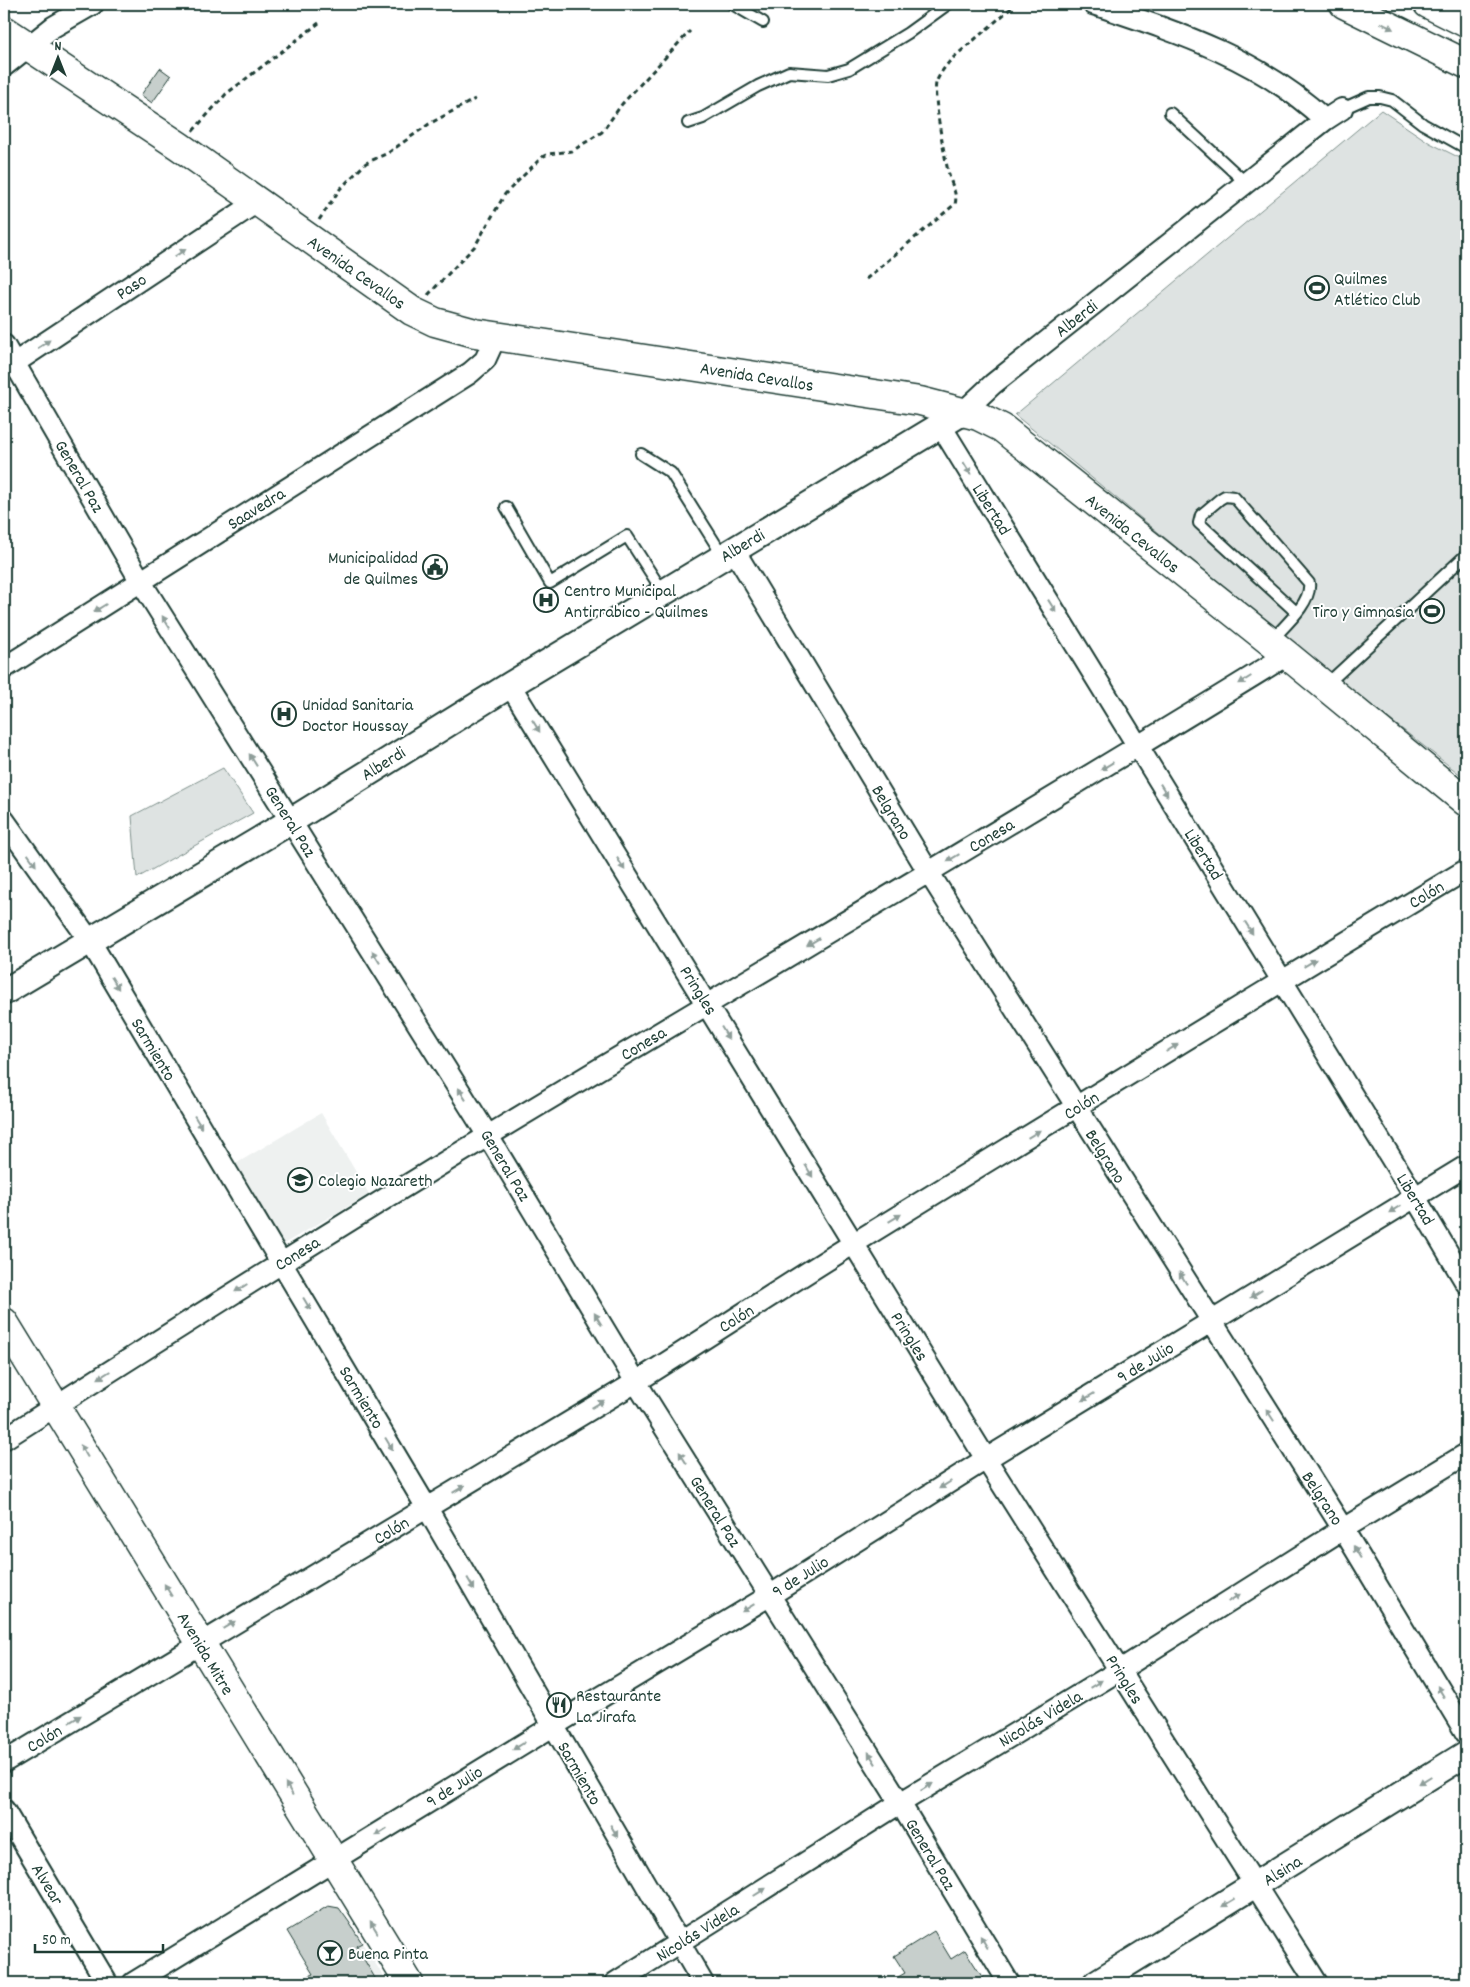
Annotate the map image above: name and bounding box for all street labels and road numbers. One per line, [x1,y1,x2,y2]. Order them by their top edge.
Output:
street label: Avenida Cevallos [301,231,410,317]
street label: Paso [112,269,153,307]
street label: Alberdi [1051,295,1104,345]
street label: Avenida Cevallos [698,357,815,400]
street label: General Paz [47,436,109,518]
street label: Libertad [964,480,1015,541]
street label: Saavedra [224,482,291,538]
street label: Avenida Cevallos [1079,489,1184,581]
street label: Alberdi [716,524,770,570]
street label: Alberdi [357,742,411,789]
street label: Belgrano [864,781,916,845]
street label: General Paz [257,782,321,863]
street label: Conesa [965,813,1020,861]
street label: Libertad [1176,825,1227,886]
street label: Colón [1405,876,1450,917]
street label: Pringles [672,962,722,1021]
street label: Sarmiento [123,1014,180,1087]
street label: Conesa [617,1021,672,1069]
street label: Colón [1060,1087,1105,1128]
street label: General Paz [472,1125,535,1207]
street label: Belgrano [1077,1125,1130,1189]
street label: Libertad [1389,1170,1439,1231]
street label: Conesa [271,1231,326,1279]
street label: Colón [715,1300,760,1341]
street label: Pringles [883,1308,933,1367]
street label: 9 de Julio [1113,1337,1180,1391]
street label: Sarmiento [331,1362,388,1435]
street label: Belgrano [1294,1467,1348,1531]
street label: General Paz [682,1472,746,1553]
street label: Colón [370,1512,415,1553]
street label: 9 de Julio [768,1551,835,1605]
street label: Avenida Mitre [169,1608,239,1701]
street label: Pringles [1098,1651,1148,1710]
street label: Nicolás Videla [995,1685,1088,1755]
street label: Colón [23,1720,68,1761]
street label: Sarmiento [550,1738,606,1811]
street label: 9 de Julio [422,1761,489,1815]
street label: General Paz [897,1814,960,1896]
street label: Alsina [1259,1850,1308,1894]
street label: Alvear [24,1860,68,1911]
street label: Nicolás Videla [652,1898,745,1969]

